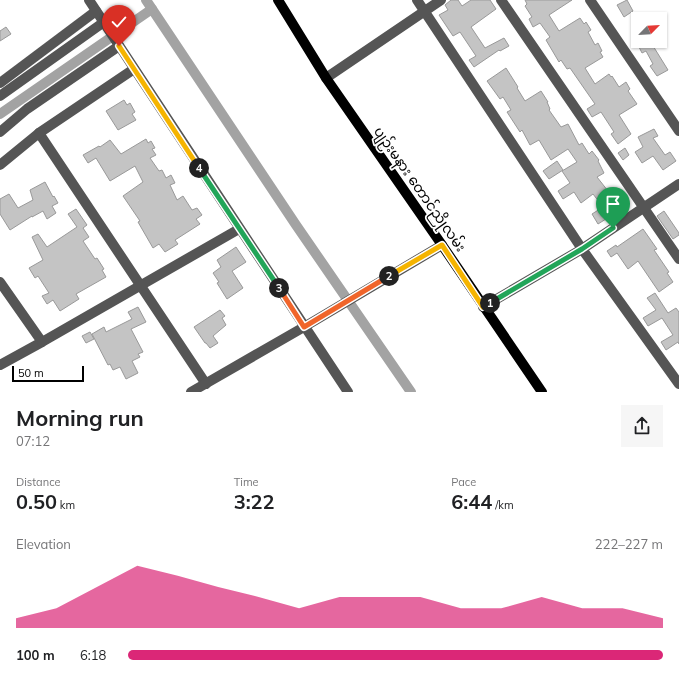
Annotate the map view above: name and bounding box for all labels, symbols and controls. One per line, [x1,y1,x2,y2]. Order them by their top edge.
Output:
pin [102,5,136,46]
icon: check [108,11,130,33]
north arrow [631,12,667,48]
map controls [631,12,667,48]
street label: ပျဉ်းမနား တောင်ညိုလမ်း [368,122,471,257]
pin: 4 [189,158,209,178]
text: 4 [196,161,202,175]
pin [596,187,630,228]
icon: arrive [602,193,624,215]
pin: 2 [379,266,399,286]
text: 2 [386,269,392,283]
pin: 3 [269,278,289,298]
text: 3 [276,281,282,295]
pin: 1 [480,293,500,313]
text: 1 [487,296,493,310]
scale bar [12,364,84,383]
text: 50 m [18,366,44,380]
text: Morning run [16,404,144,432]
button: share [621,405,663,447]
text: 07:12 [16,433,50,449]
text: Distance [16,475,60,489]
text: Time [234,475,259,489]
text: Pace [451,475,476,489]
text: 0.50 [16,489,57,514]
text: 3:22 [234,489,275,514]
text: 6:44 [451,489,492,514]
text: km [57,498,75,512]
text: /km [492,498,514,512]
text: Elevation [16,536,71,552]
text: 222–227 m [595,536,663,552]
text: 100 m [16,647,55,663]
text: 6:18 [80,647,106,663]

